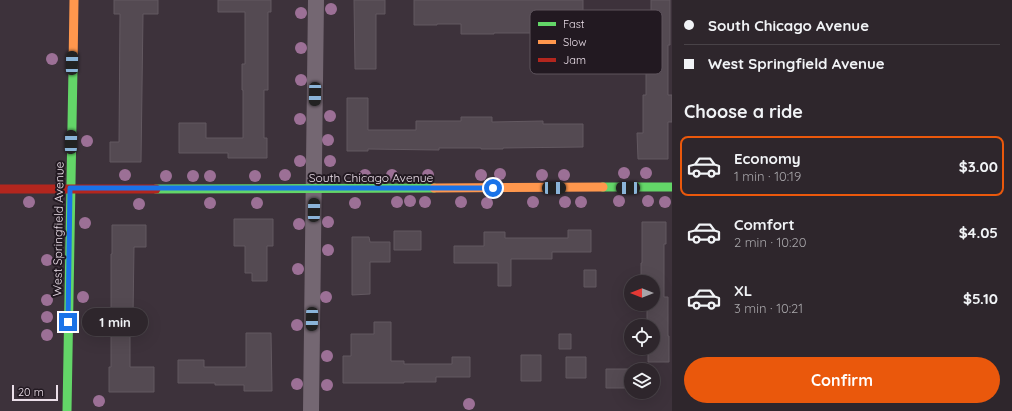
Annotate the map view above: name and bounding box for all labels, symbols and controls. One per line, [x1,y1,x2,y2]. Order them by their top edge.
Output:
legend [530,10,662,74]
text: South Chicago Avenue [708,16,869,35]
text: Fast [563,17,585,31]
text: Slow [563,35,587,49]
car [66,51,78,75]
text: Jam [563,53,586,67]
text: West Springfield Avenue [708,54,885,73]
car [309,82,321,106]
text: Choose a ride [684,100,803,123]
car [65,130,77,154]
icon: car [686,148,722,184]
text: Economy [734,149,801,168]
text: $3.00 [959,157,998,176]
street label: West Springfield Avenue [49,161,67,296]
text: 1 min · 10:19 [734,168,801,184]
street label: South Chicago Avenue [309,170,433,185]
route start [484,179,502,197]
car [542,182,566,194]
car [616,182,640,194]
car [308,198,320,222]
icon: car [686,214,722,250]
text: Comfort [734,215,795,234]
text: $4.05 [959,223,998,242]
text: 2 min · 10:20 [734,234,806,250]
north arrow [624,275,660,311]
map controls [624,275,660,399]
icon: car [686,280,722,316]
text: XL [734,281,752,300]
text: $5.10 [963,289,998,308]
text: 3 min · 10:21 [734,300,803,316]
car [306,307,318,331]
callout: 1 min [82,308,148,336]
route end [59,313,77,331]
text: 1 min [99,314,131,330]
button: locate [624,319,660,355]
button: Confirm [684,357,1000,403]
button: layers [624,363,660,399]
scale bar [12,383,58,402]
text: 20 m [18,385,44,399]

